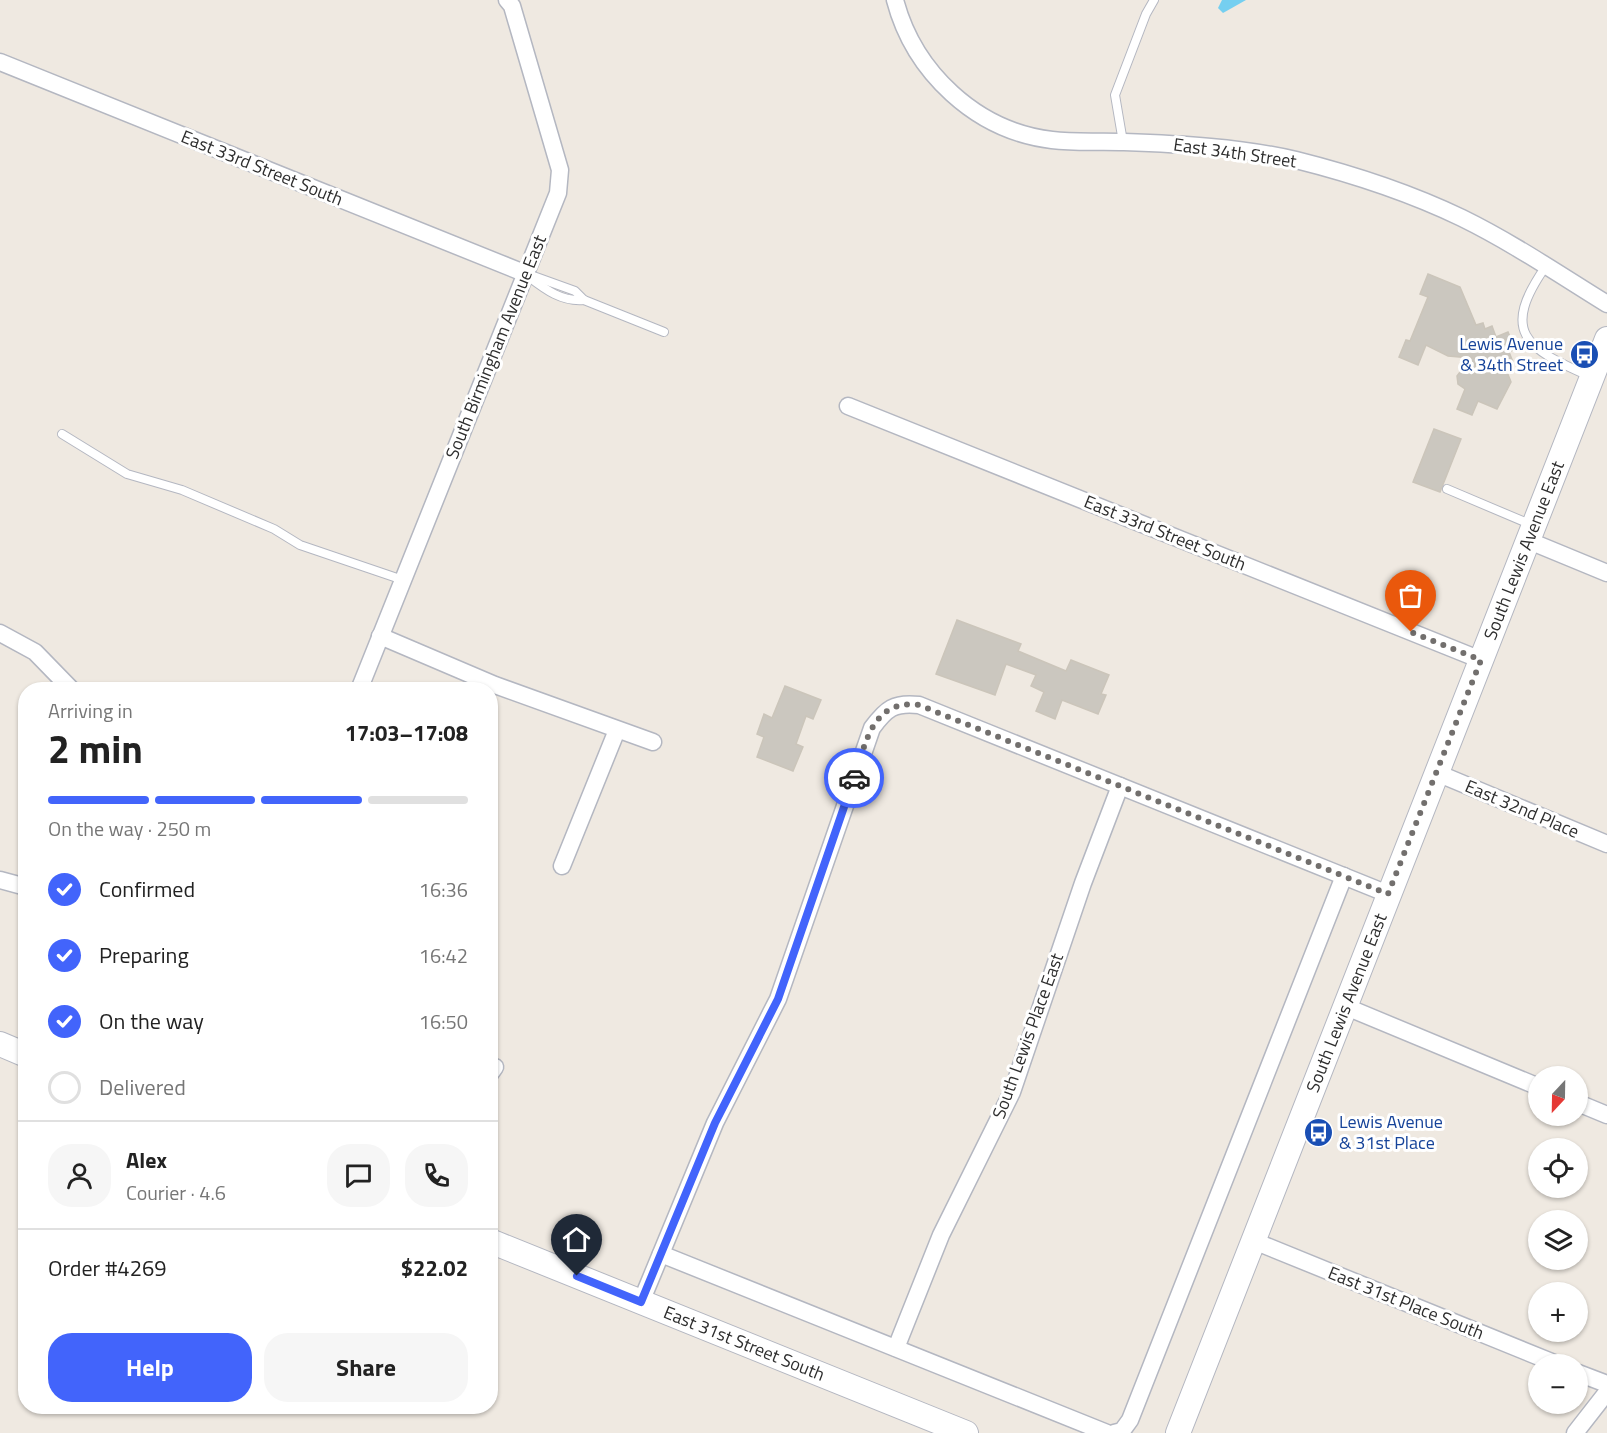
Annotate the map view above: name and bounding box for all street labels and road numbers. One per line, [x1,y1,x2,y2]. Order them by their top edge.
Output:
street label: East 33rd Street South [177,123,347,212]
street label: East 34th Street [1172,130,1299,175]
street label: South Birmingham Avenue East [438,230,553,463]
street label: South Lewis Avenue East [1476,456,1571,644]
street label: East 33rd Street South [1080,488,1250,577]
street label: East 32nd Place [1461,772,1583,845]
street label: South Lewis Avenue East [1299,909,1394,1096]
street label: South Lewis Place East [985,949,1070,1122]
street label: East 31st Place South [1324,1259,1488,1346]
street label: East 31st Street South [660,1298,829,1388]

